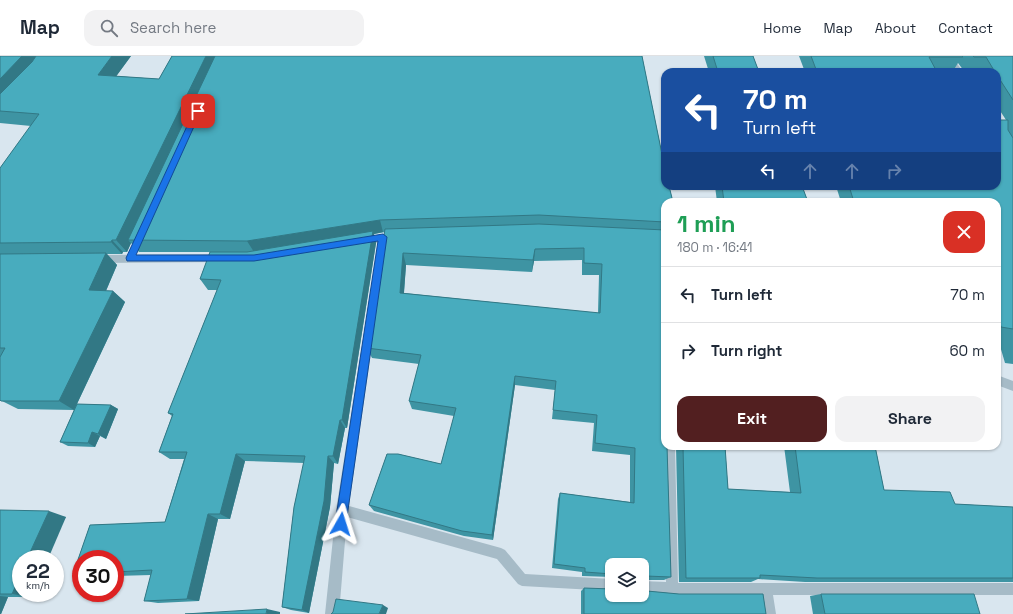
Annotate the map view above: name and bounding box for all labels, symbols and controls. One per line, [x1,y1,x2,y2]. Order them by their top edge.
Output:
search box [84,10,364,46]
text: Map [20,15,60,40]
icon: search [98,17,120,39]
text: Search here [130,18,216,37]
text: Home [763,19,801,37]
text: Map [823,19,853,37]
text: About [875,19,916,37]
text: Contact [938,19,993,37]
text: 70 m [743,81,808,117]
icon: left [677,84,729,136]
pin [181,94,215,128]
icon: arrive [187,100,209,122]
text: Turn left [743,116,816,139]
icon: left [757,160,779,182]
icon: ahead [799,160,821,182]
icon: ahead [841,160,863,182]
icon: right [883,160,905,182]
text: 1 min [677,208,736,239]
button: close [943,211,985,253]
text: 180 m · 16:41 [677,239,752,256]
icon: left [677,284,699,306]
text: Turn left [711,285,773,304]
text: 70 m [950,285,985,304]
icon: right [677,340,699,362]
text: Turn right [711,341,782,360]
text: 60 m [949,341,985,360]
button: Exit [677,396,827,442]
button: Share [835,396,985,442]
position arrow [320,503,362,545]
speed limit sign: 30 [72,550,124,602]
text: 22 [26,558,50,584]
map controls [605,558,649,602]
button: layers [605,558,649,602]
text: km/h [26,579,50,592]

